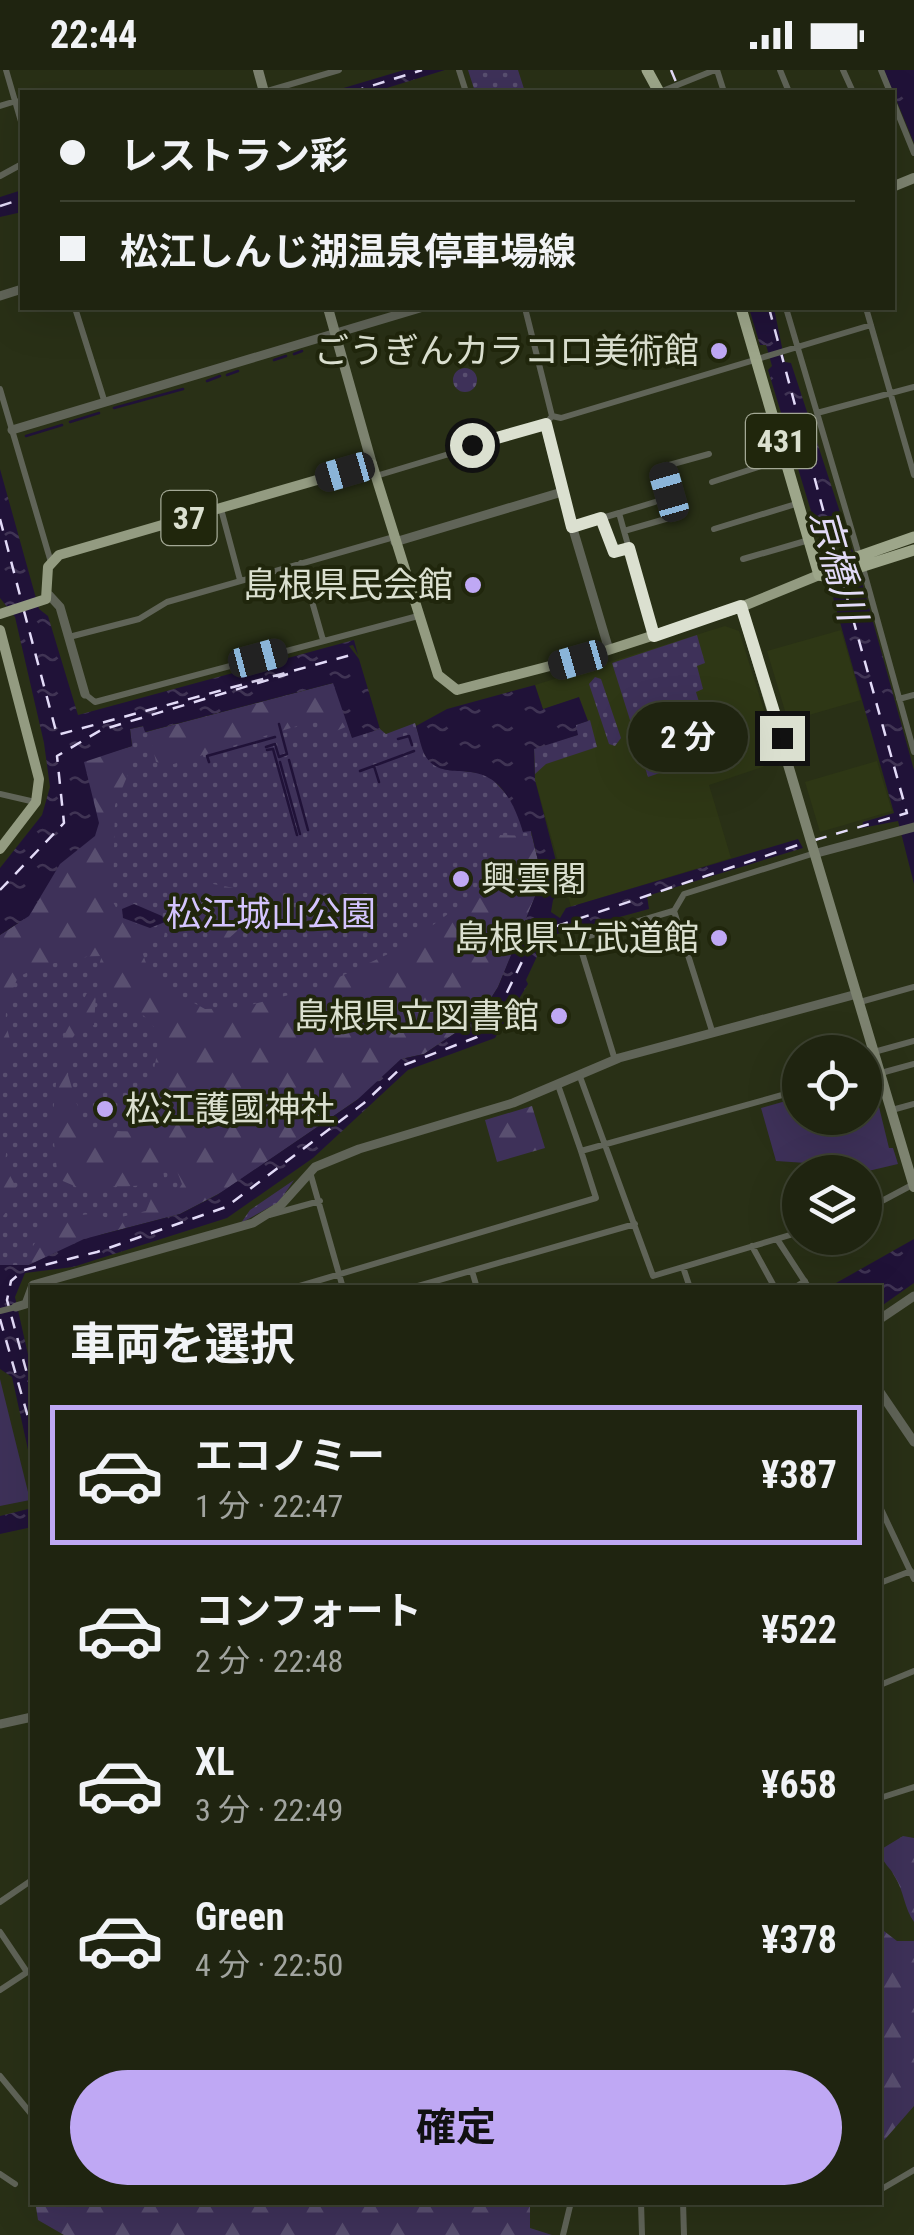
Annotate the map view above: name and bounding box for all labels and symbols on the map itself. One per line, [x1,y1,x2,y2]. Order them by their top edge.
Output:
place label: ごうぎんカラコロ美術館 [314,331,699,372]
marker: ごうぎんカラコロ美術館 [708,340,730,362]
road number: 431 [746,414,816,468]
route start [450,423,495,468]
car [312,449,378,495]
car [646,459,692,525]
road number: 37 [162,491,216,545]
water label: 京橋川 [801,504,876,630]
place label: 島根県民会館 [243,565,453,606]
marker: 島根県民会館 [462,574,484,596]
car [225,636,291,680]
car [545,637,611,683]
callout: 2 分 [627,703,747,773]
route end [760,716,805,761]
place label: 興雲閣 [481,859,586,900]
marker: 興雲閣 [450,868,472,890]
park label: 松江城山公園 [166,894,376,935]
place label: 島根県立武道館 [454,918,699,959]
marker: 島根県立武道館 [708,927,730,949]
place label: 島根県立図書館 [294,996,539,1037]
marker: 島根県立図書館 [548,1005,570,1027]
place label: 松江護國神社 [125,1089,335,1130]
marker: 松江護國神社 [94,1098,116,1120]

